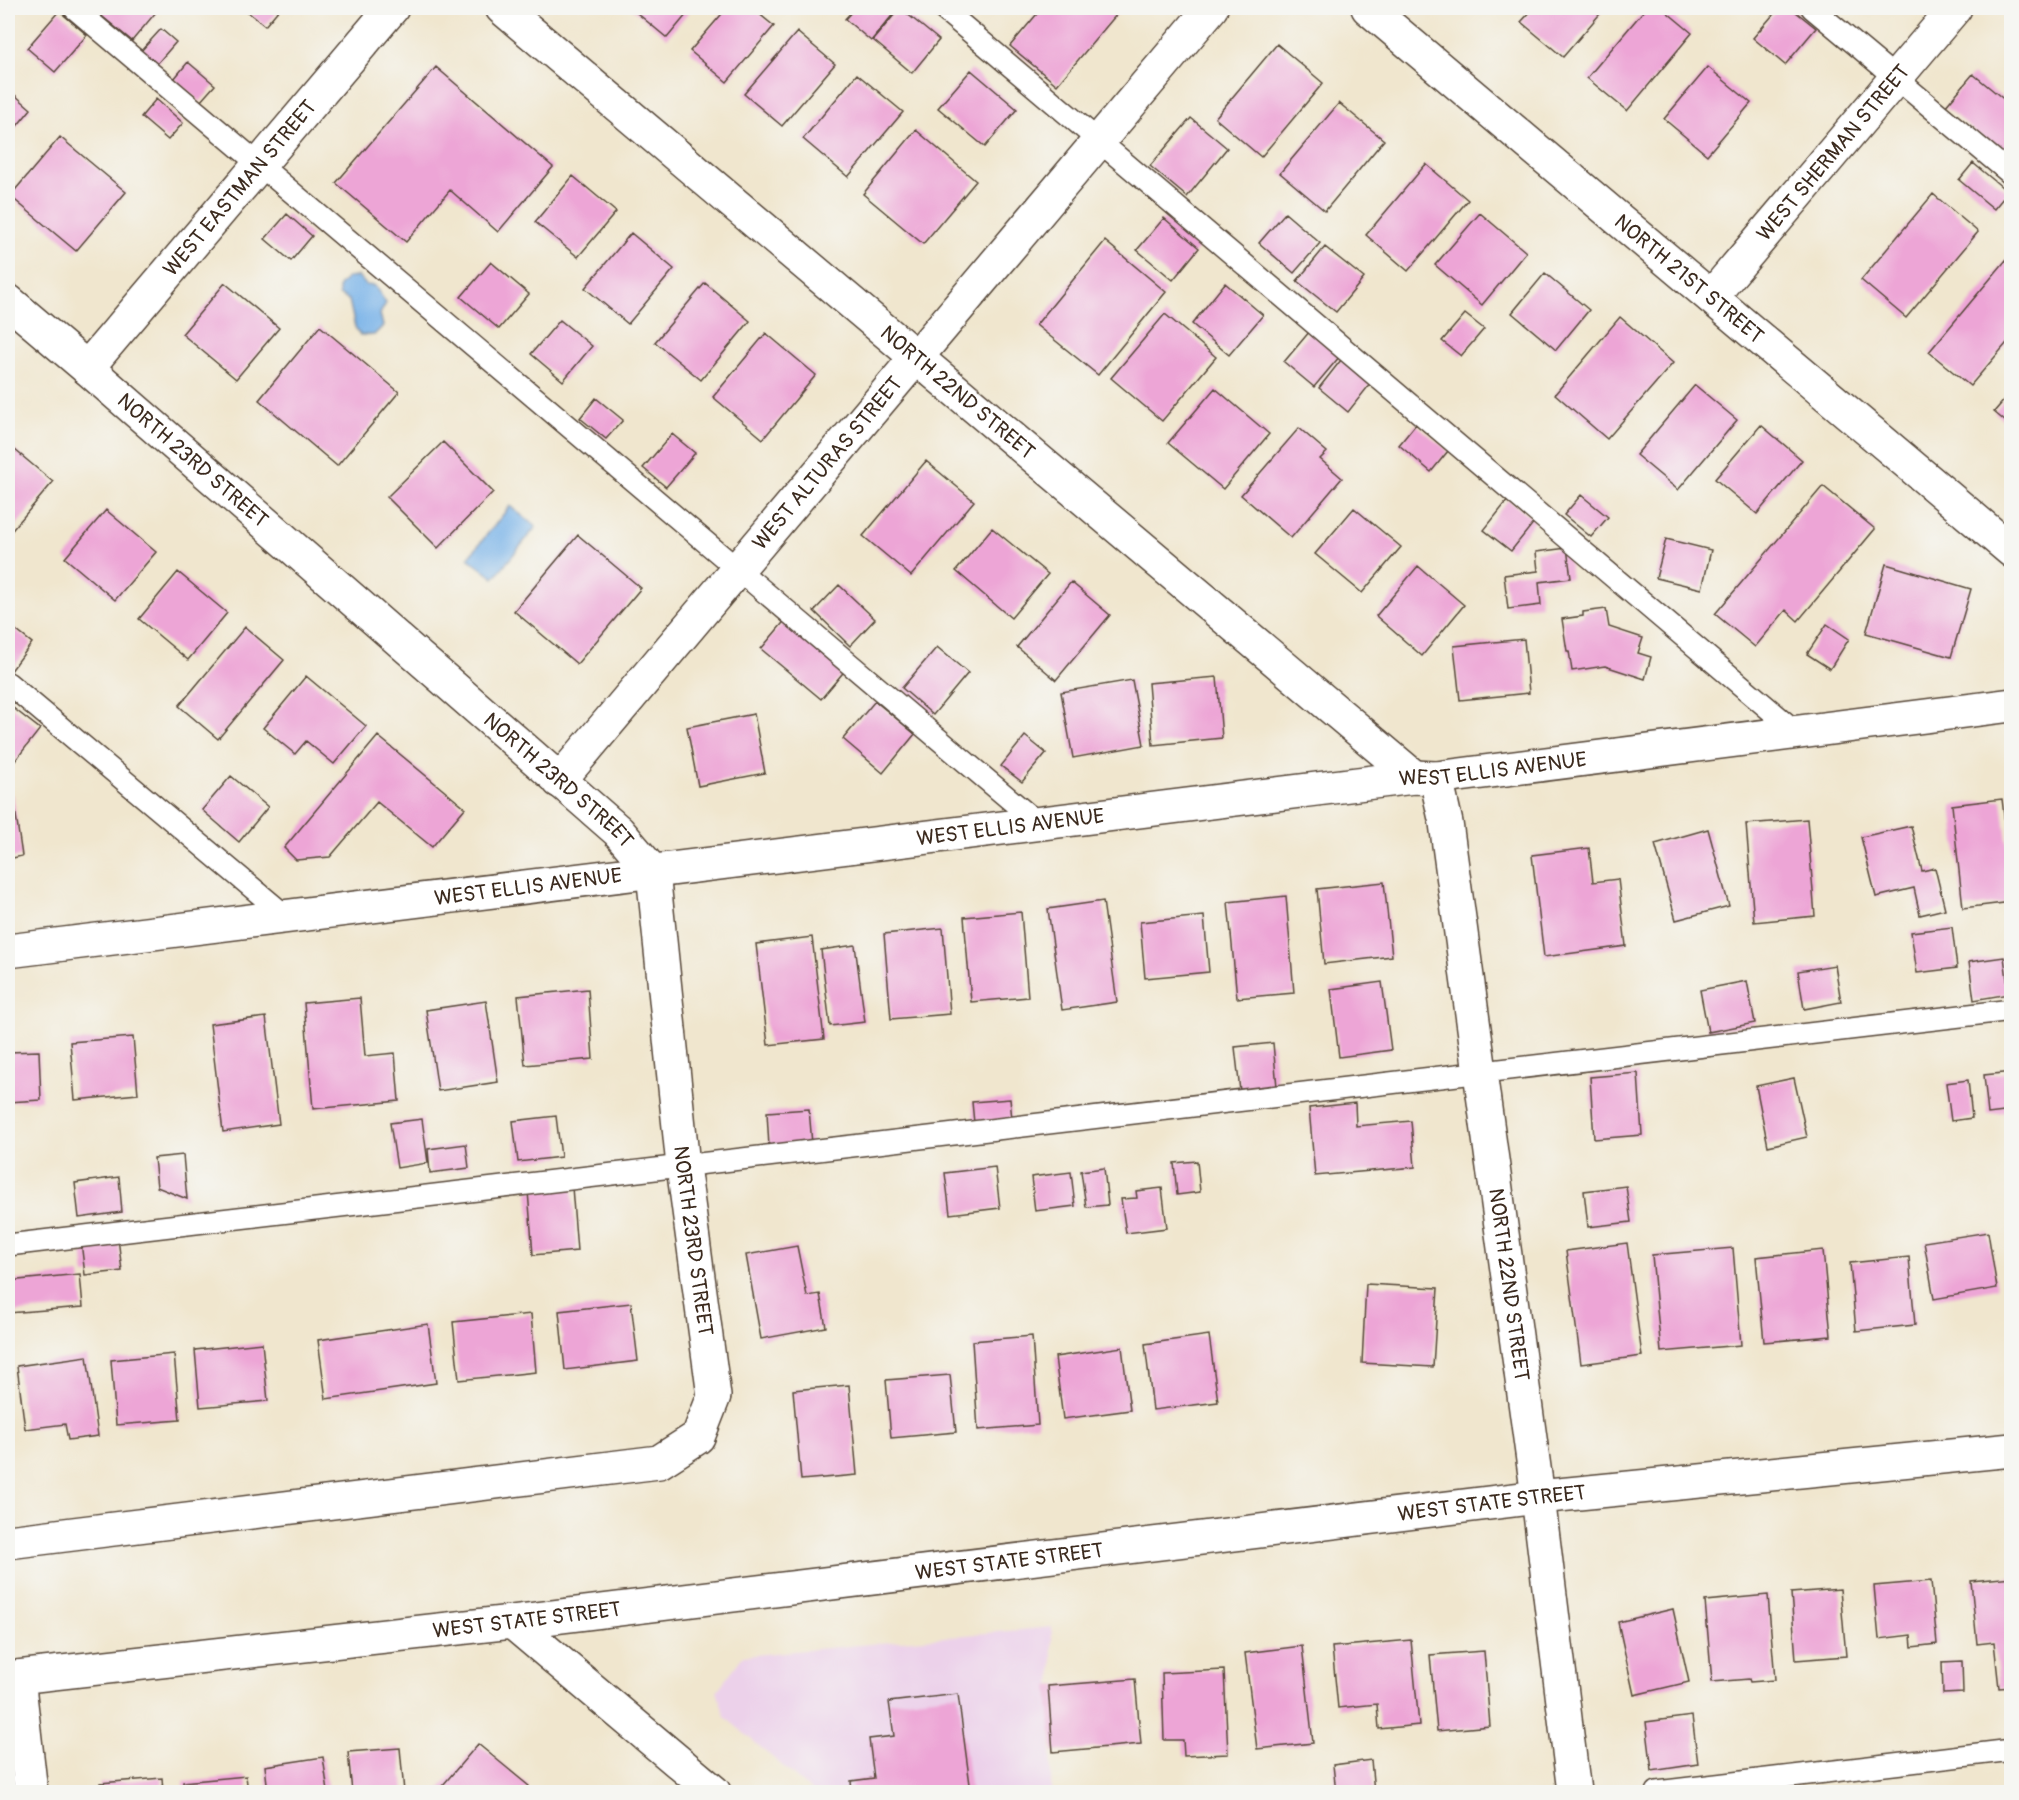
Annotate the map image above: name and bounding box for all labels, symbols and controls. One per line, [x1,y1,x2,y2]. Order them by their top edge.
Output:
street label: WEST SHERMAN STREET [1751,59,1916,247]
street label: WEST EASTMAN STREET [158,94,323,282]
street label: NORTH 21ST STREET [1608,208,1769,350]
street label: NORTH 22ND STREET [874,320,1041,466]
street label: WEST ALTURAS STREET [747,371,909,556]
street label: NORTH 23RD STREET [111,388,274,534]
street label: NORTH 23RD STREET [478,707,640,854]
street label: WEST ELLIS AVENUE [1397,746,1588,793]
street label: WEST ELLIS AVENUE [915,802,1106,852]
street label: WEST ELLIS AVENUE [433,862,623,912]
street label: NORTH 23RD STREET [667,1144,719,1338]
street label: NORTH 22ND STREET [1482,1187,1535,1383]
street label: WEST STATE STREET [1396,1479,1587,1528]
street label: WEST STATE STREET [914,1537,1105,1587]
street label: WEST STATE STREET [431,1596,623,1645]

